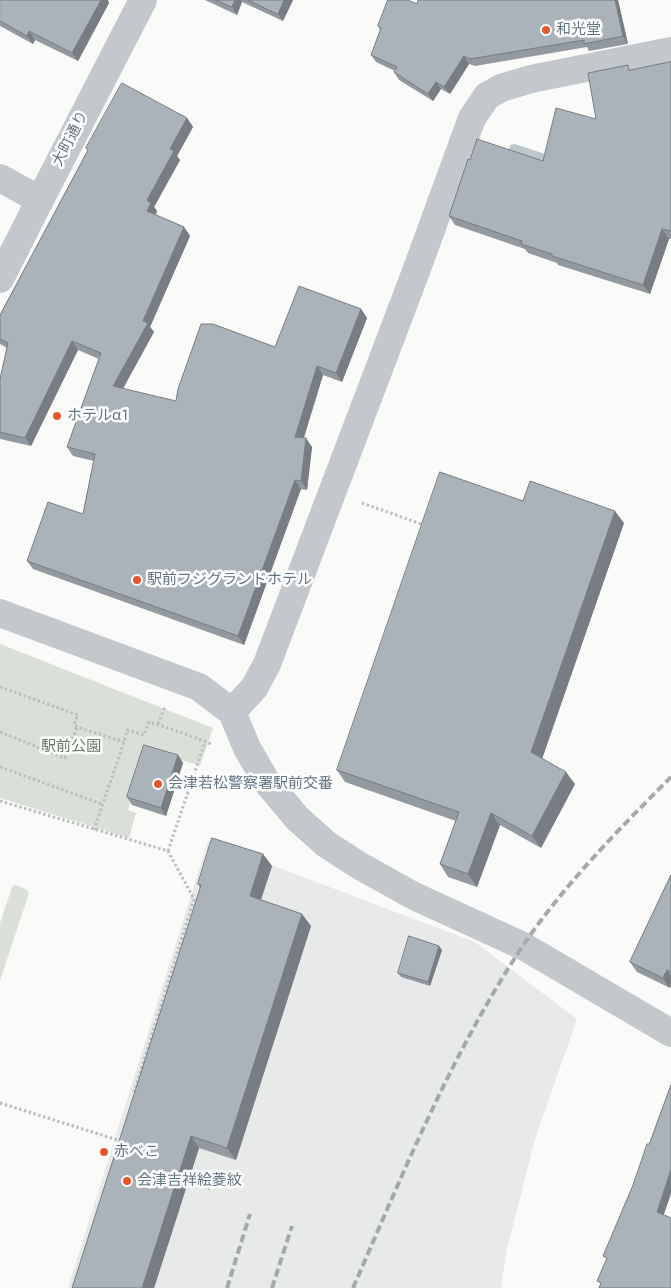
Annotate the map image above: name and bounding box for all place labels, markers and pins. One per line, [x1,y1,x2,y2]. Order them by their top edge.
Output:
place label: 和光堂 [556,21,601,39]
marker: 和光堂 [540,24,552,36]
place label: ホテルα1 [67,407,128,425]
marker: ホテルα1 [51,410,63,422]
place label: 駅前フジグランドホテル [147,571,312,589]
marker: 駅前フジグランドホテル [131,574,143,586]
place label: 会津若松警察署駅前交番 [168,775,333,793]
marker: 会津若松警察署駅前交番 [152,778,164,790]
place label: 赤べこ [114,1143,159,1161]
marker: 赤べこ [98,1146,110,1158]
place label: 会津吉祥絵菱紋 [137,1172,242,1190]
marker: 会津吉祥絵菱紋 [121,1175,133,1187]

